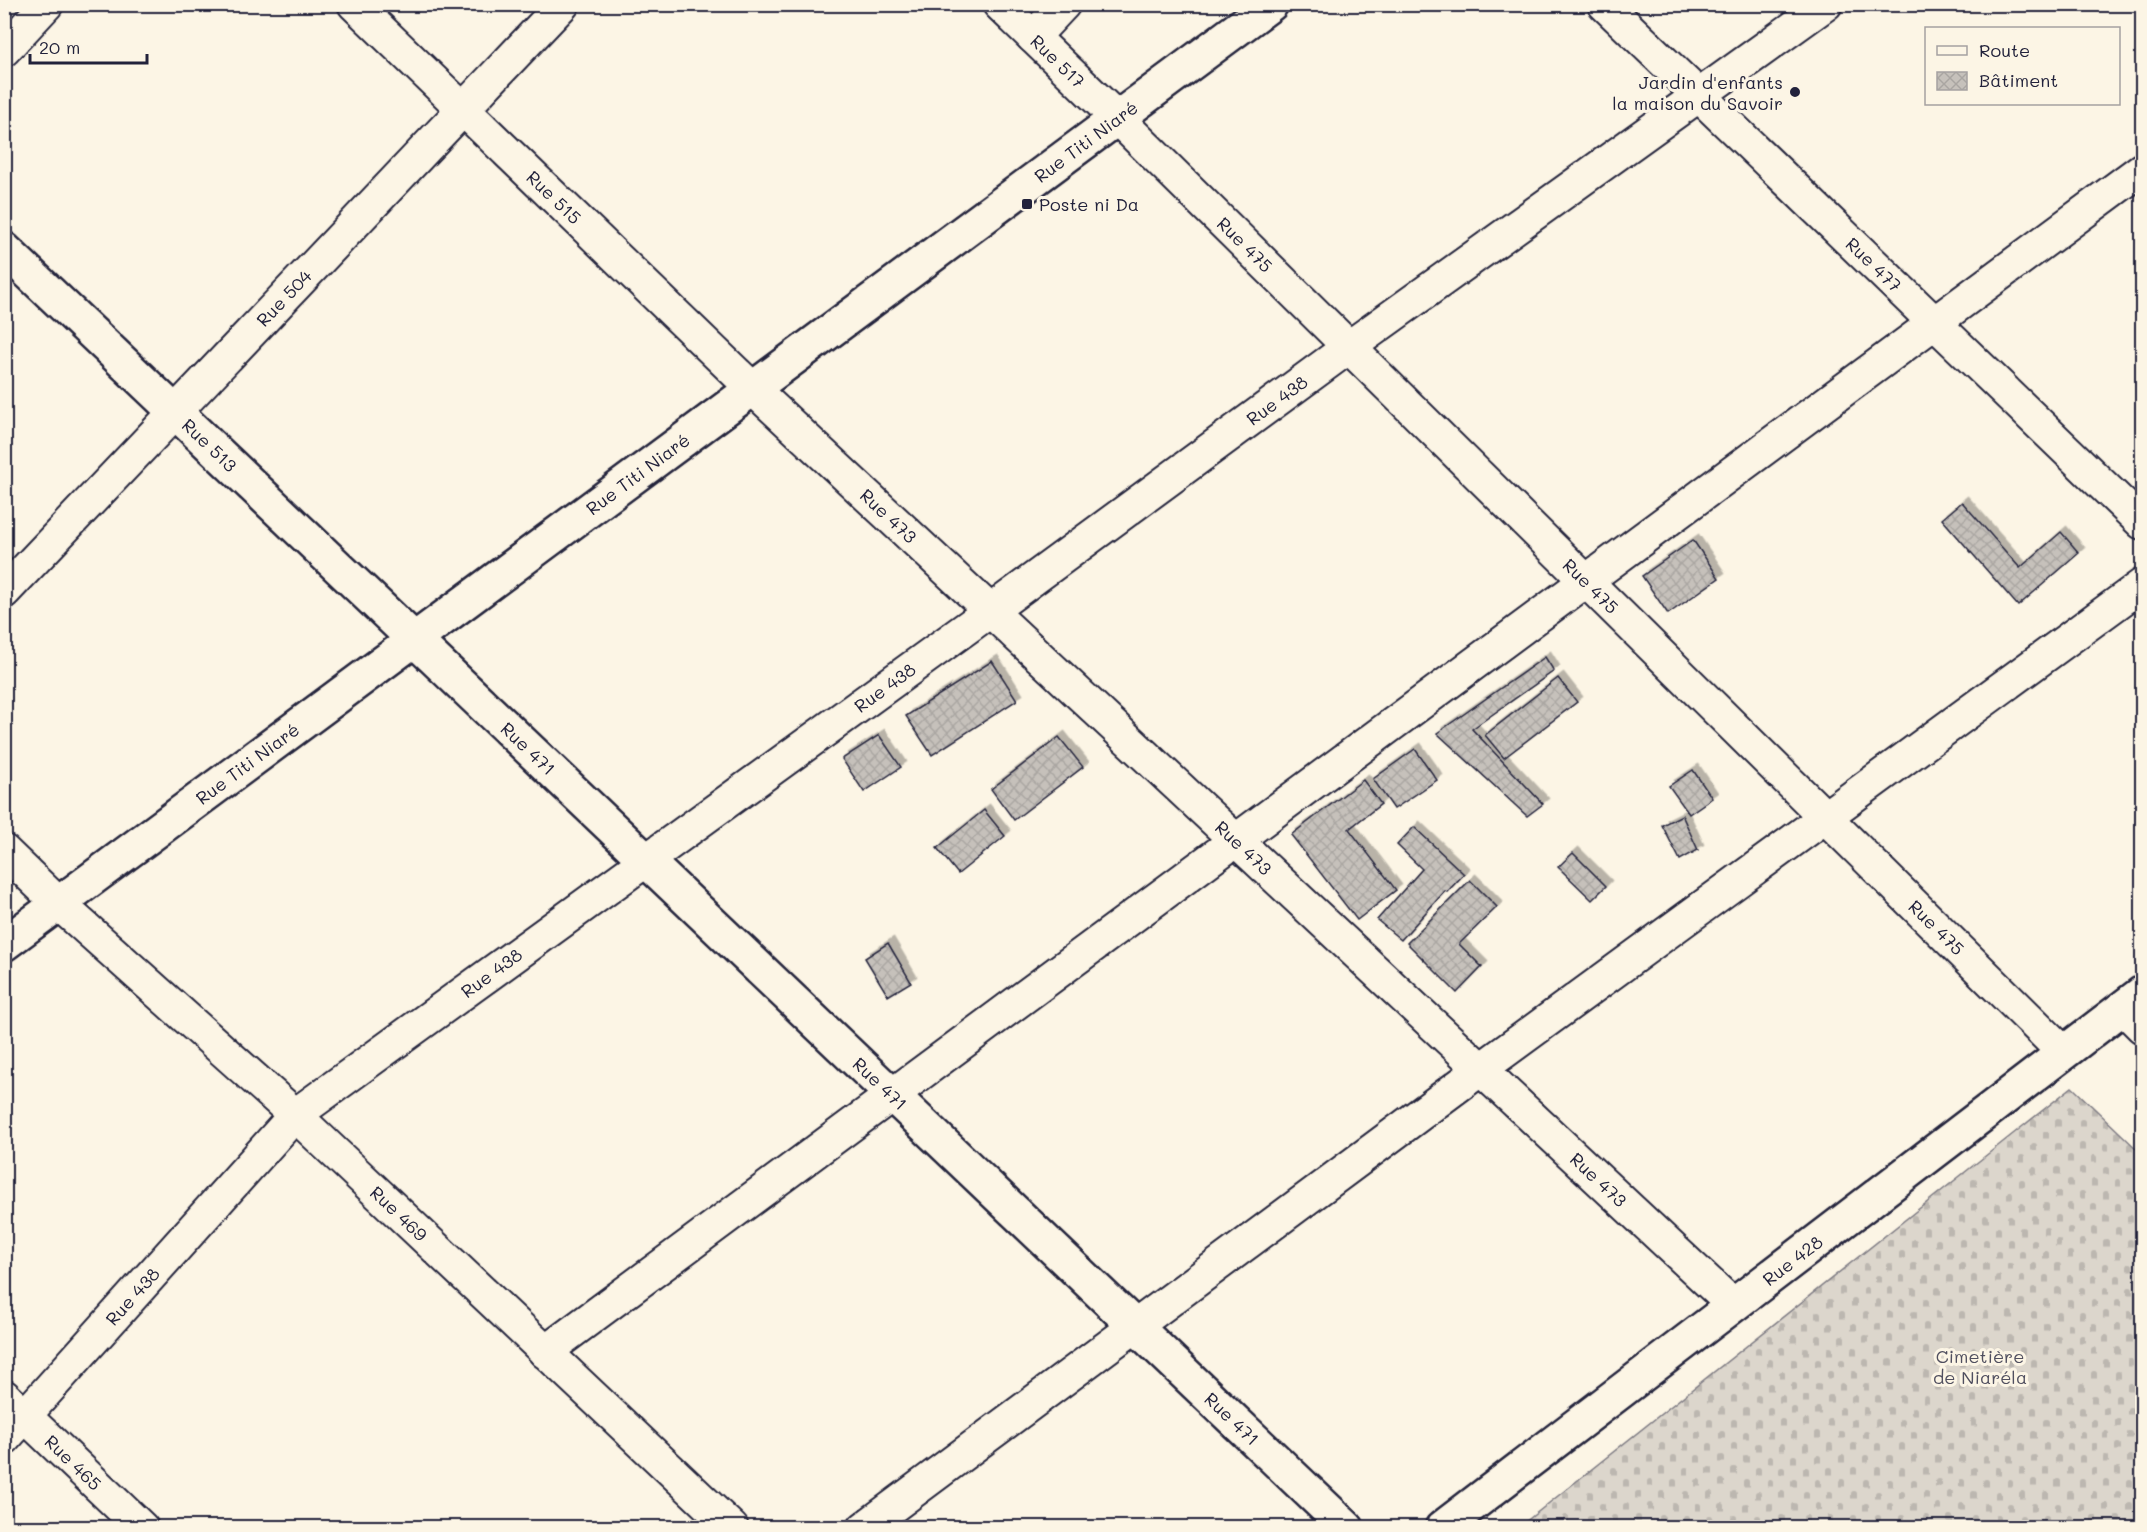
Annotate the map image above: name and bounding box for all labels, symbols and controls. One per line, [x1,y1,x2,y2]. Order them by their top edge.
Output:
scale bar [30,27,147,65]
legend [1925,27,2120,105]
street label: Rue 517 [1026,29,1090,93]
text: 20 m [39,35,80,59]
text: Route [1979,38,2030,62]
text: Bâtiment [1979,68,2058,92]
place label: Jardin d'enfants la maison du Savoir [1612,70,1783,115]
marker: Jardin d'enfants la maison du Savoir [1788,85,1802,99]
street label: Rue Titi Niaré [1029,95,1142,188]
street label: Rue 515 [521,165,587,229]
place label: Poste ni Da [1039,192,1139,216]
marker: Poste ni Da [1020,197,1034,211]
street label: Rue 475 [1212,211,1278,277]
street label: Rue 477 [1841,232,1907,297]
street label: Rue 504 [251,264,317,332]
street label: Rue 438 [1241,370,1312,431]
street label: Rue 513 [177,413,242,477]
street label: Rue Titi Niaré [581,428,694,520]
street label: Rue 473 [855,483,922,548]
street label: Rue 475 [1558,553,1624,619]
street label: Rue 438 [849,657,920,718]
street label: Rue Titi Niaré [191,717,304,810]
street label: Rue 471 [496,717,561,780]
street label: Rue 473 [1210,815,1277,880]
street label: Rue 475 [1904,894,1970,960]
street label: Rue 438 [456,942,527,1003]
street label: Rue 471 [848,1052,913,1115]
street label: Rue 473 [1565,1147,1632,1212]
street label: Rue 469 [365,1180,433,1246]
street label: Rue 428 [1757,1229,1827,1291]
street label: Rue 438 [100,1262,165,1330]
park label: Cimetière de Niaréla [1933,1344,2027,1389]
street label: Rue 471 [1200,1387,1265,1450]
street label: Rue 465 [40,1429,107,1495]

